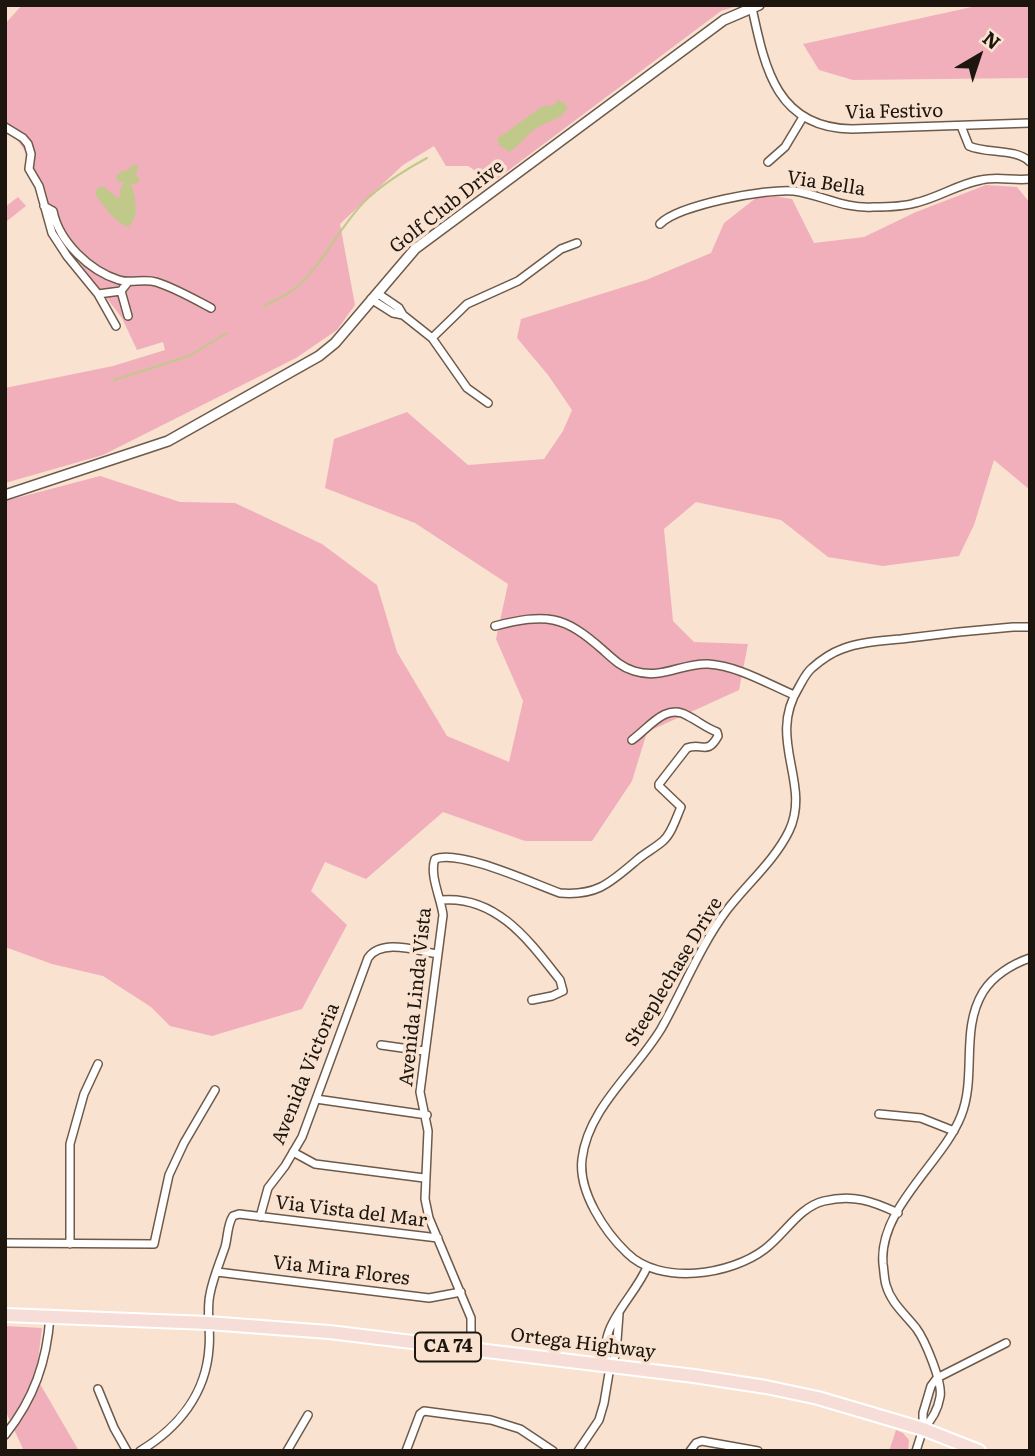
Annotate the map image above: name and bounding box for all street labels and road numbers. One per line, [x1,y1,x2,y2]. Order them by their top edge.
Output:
street label: Via Festivo [845,100,943,124]
street label: Golf Club Drive [385,155,509,259]
street label: Via Bella [785,167,867,201]
street label: Steeplechase Drive [620,893,728,1051]
street label: Avenida Linda Vista [395,906,437,1088]
street label: Avenida Victoria [267,1000,345,1148]
street label: Via Vista del Mar [274,1191,428,1233]
street label: Via Mira Flores [271,1251,411,1291]
street label: Ortega Highway [509,1324,657,1364]
road number: CA 74 [415,1332,481,1362]

